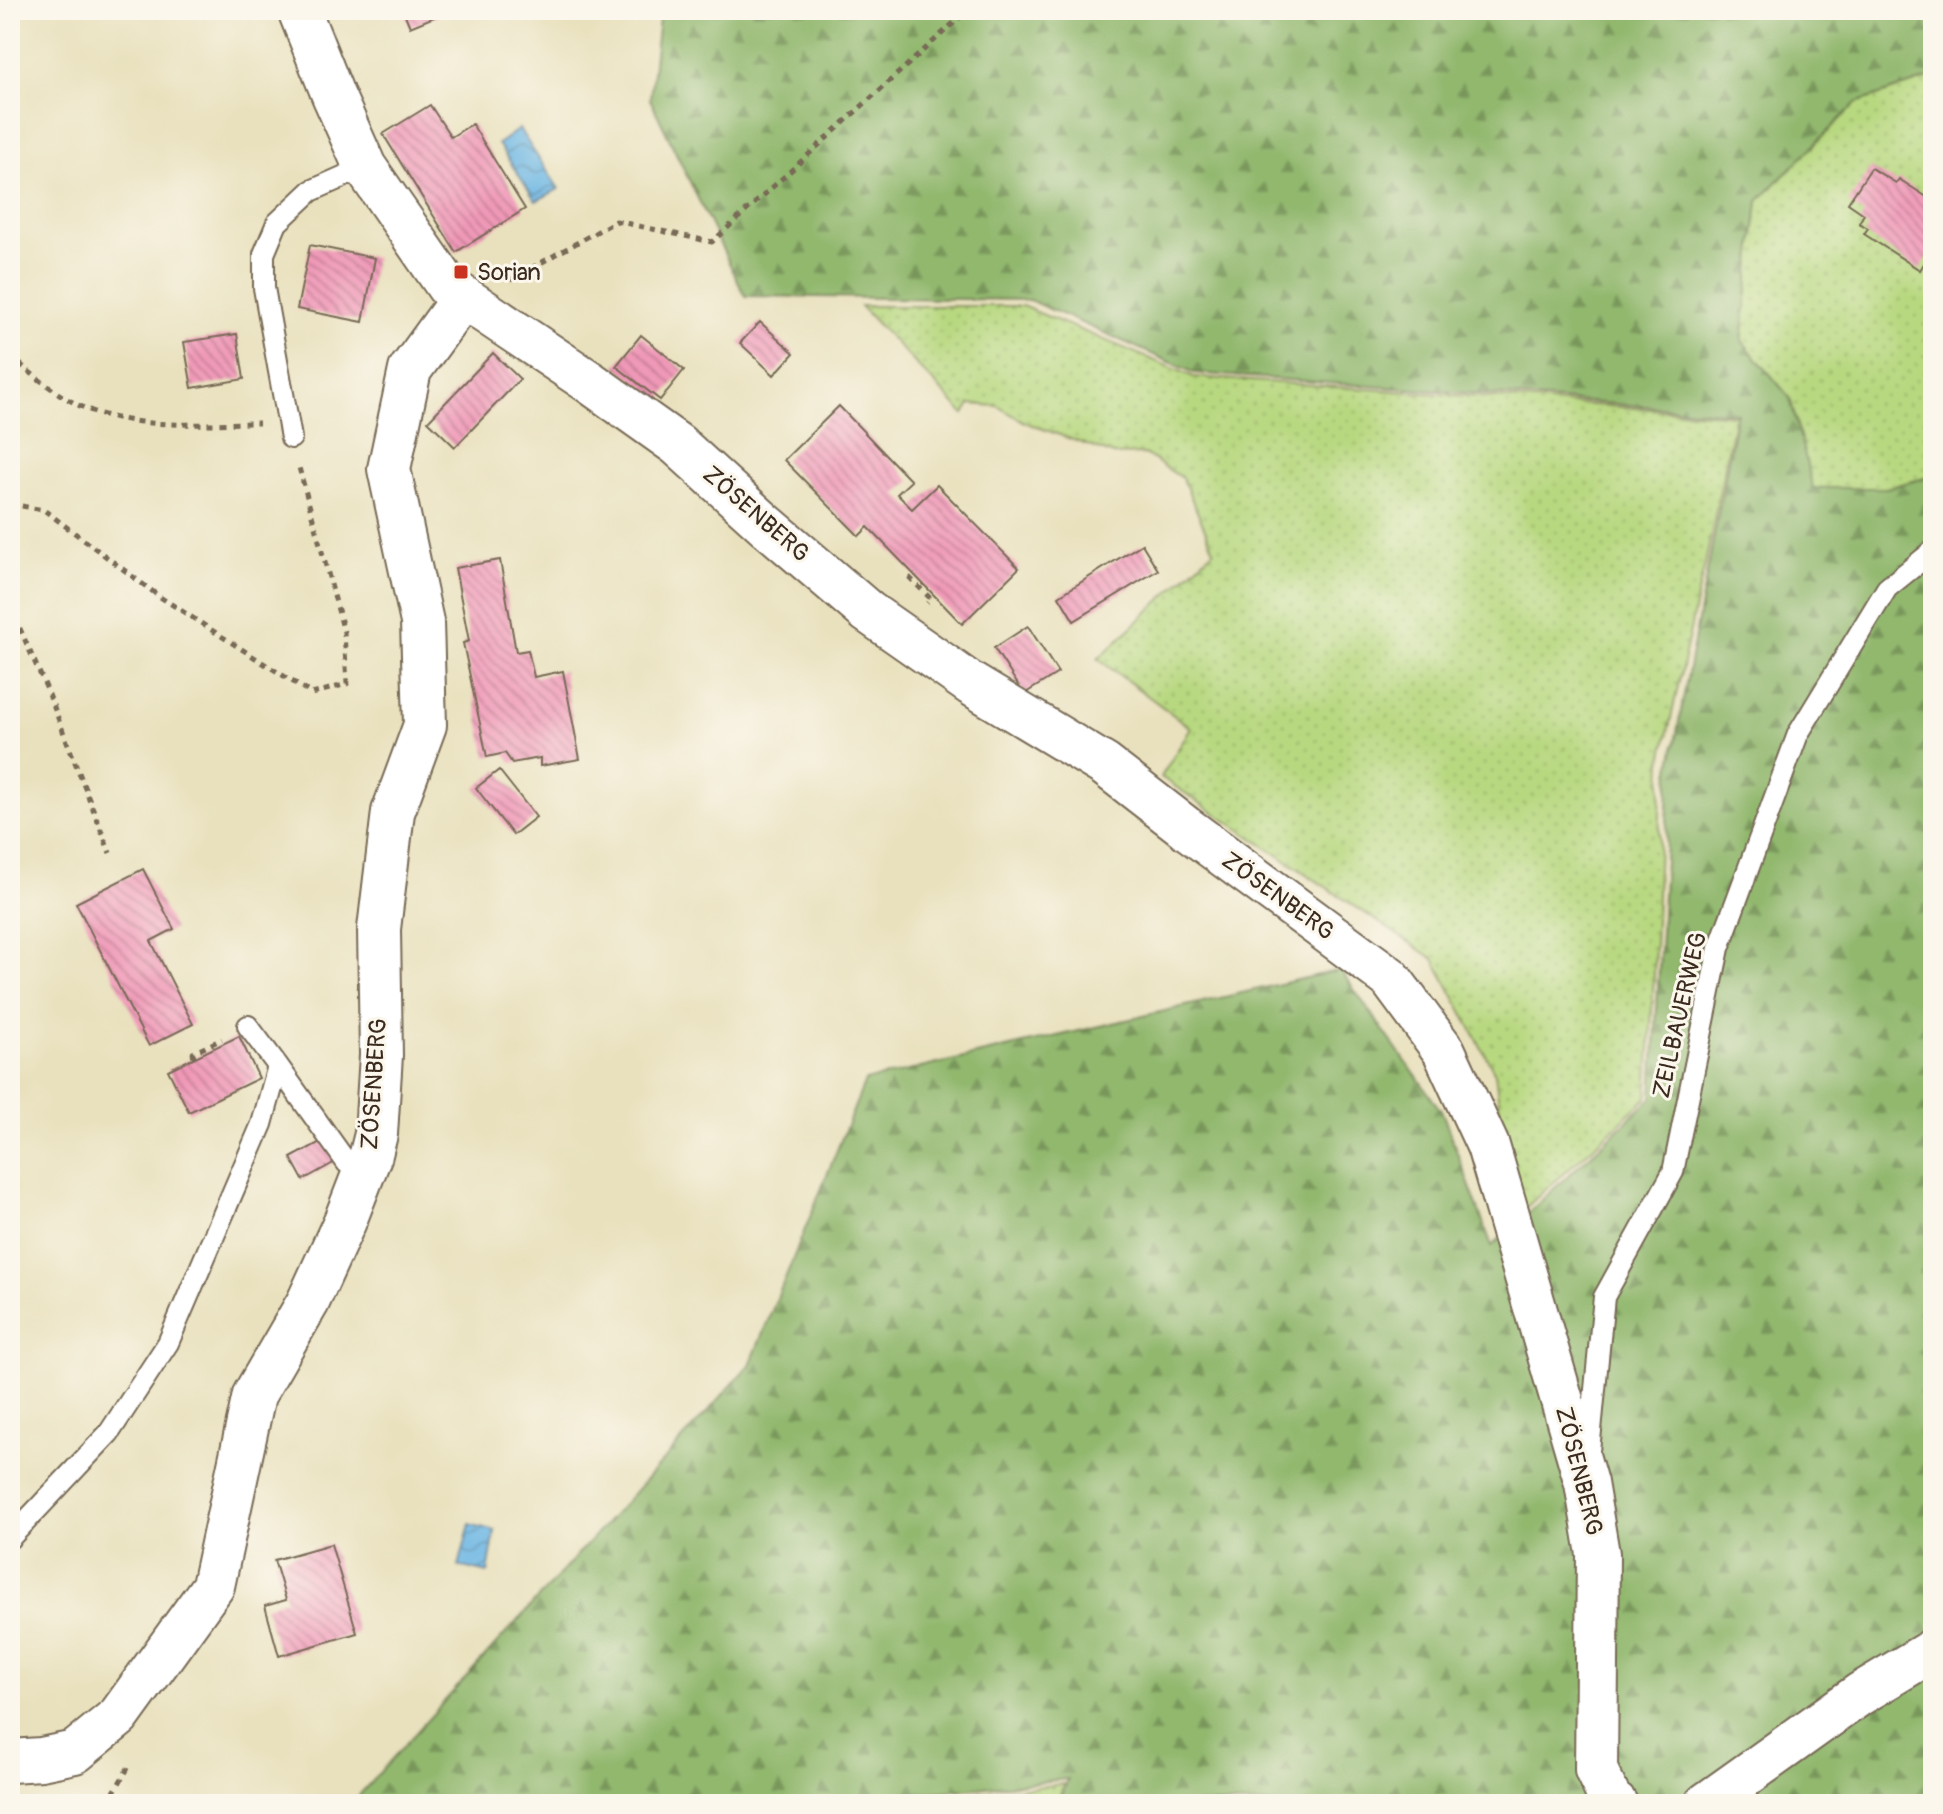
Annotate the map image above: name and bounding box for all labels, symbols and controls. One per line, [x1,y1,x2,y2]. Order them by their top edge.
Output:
place label: Sorian [477,258,541,287]
marker: Sorian [452,263,470,281]
street label: ZÖSENBERG [697,460,815,568]
street label: ZÖSENBERG [1216,846,1340,946]
street label: ZEILBAUERWEG [1647,929,1713,1101]
street label: ZÖSENBERG [355,1017,393,1151]
street label: ZÖSENBERG [1549,1404,1609,1538]

